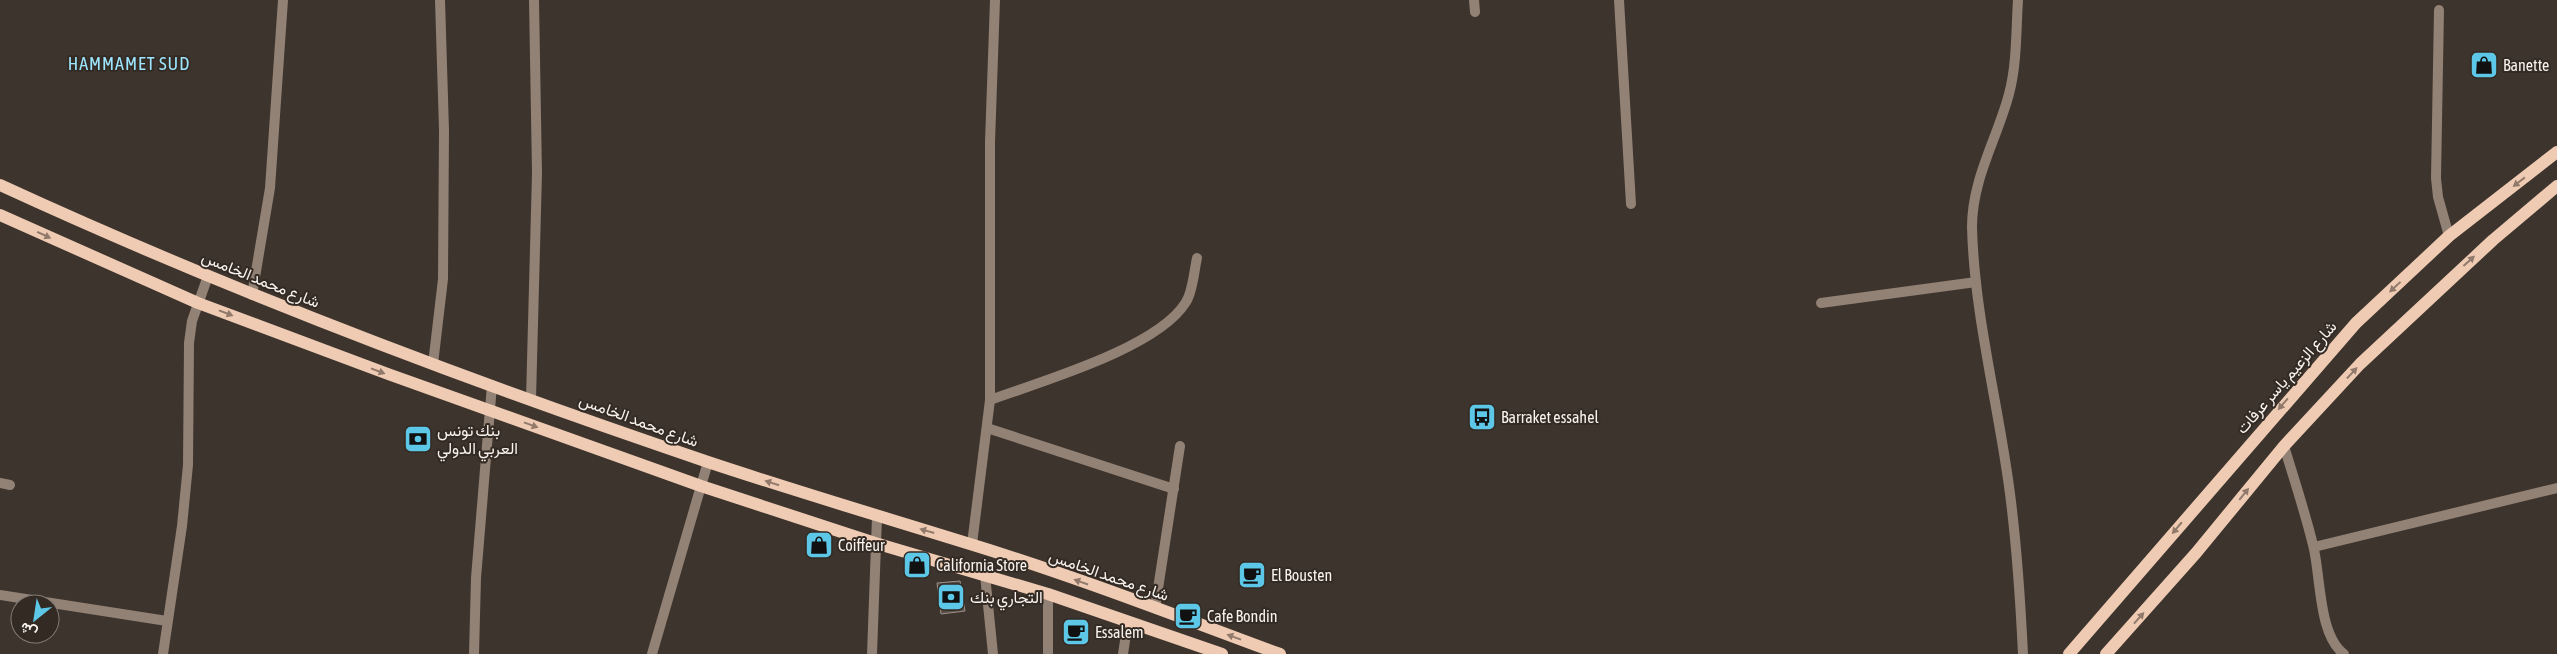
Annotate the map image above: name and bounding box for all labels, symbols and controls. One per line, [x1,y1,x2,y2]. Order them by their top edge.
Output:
shop icon: Banette [2469,50,2499,80]
district label: HAMMAMET SUD [68,53,190,74]
place label: Banette [2503,56,2549,74]
one-way arrow [2513,176,2526,187]
one-way arrow [37,232,51,240]
street label: شارع محمد الخامس [198,247,323,314]
one-way arrow [2463,255,2475,267]
one-way arrow [2389,281,2401,293]
one-way arrow [218,310,233,317]
street label: شارع الزعيم ياسر عرفات [2232,317,2342,439]
one-way arrow [370,367,385,375]
one-way arrow [2346,367,2358,379]
street label: شارع محمد الخامس [576,390,701,453]
one-way arrow [2277,398,2289,410]
bus stop icon: Barraket essahel [1467,402,1497,432]
place label: Barraket essahel [1501,408,1599,426]
place label: بنك تونس العربي الدولي [437,421,518,462]
one-way arrow [524,421,539,429]
bank icon: بنك تونس العربي الدولي [403,424,433,454]
one-way arrow [764,478,779,486]
one-way arrow [2239,488,2250,501]
one-way arrow [2171,521,2183,533]
one-way arrow [920,527,935,535]
shop icon: Coiffeur [804,530,834,560]
place label: Coiffeur [838,536,885,554]
street label: شارع محمد الخامس [1046,546,1171,607]
shop icon: California Store [902,550,932,580]
place label: California Store [936,556,1027,574]
cafe icon: El Bousten [1237,560,1267,590]
place label: El Bousten [1271,566,1332,584]
one-way arrow [1073,578,1088,586]
bank icon: التجاري بنك [936,582,966,612]
place label: التجاري بنك [970,588,1043,611]
north arrow [10,594,60,644]
cafe icon: Cafe Bondin [1173,601,1203,631]
place label: Cafe Bondin [1207,607,1277,625]
one-way arrow [2133,612,2145,624]
cafe icon: Essalem [1061,617,1091,647]
text: ش [17,618,40,641]
place label: Essalem [1095,623,1143,641]
one-way arrow [1226,633,1241,641]

